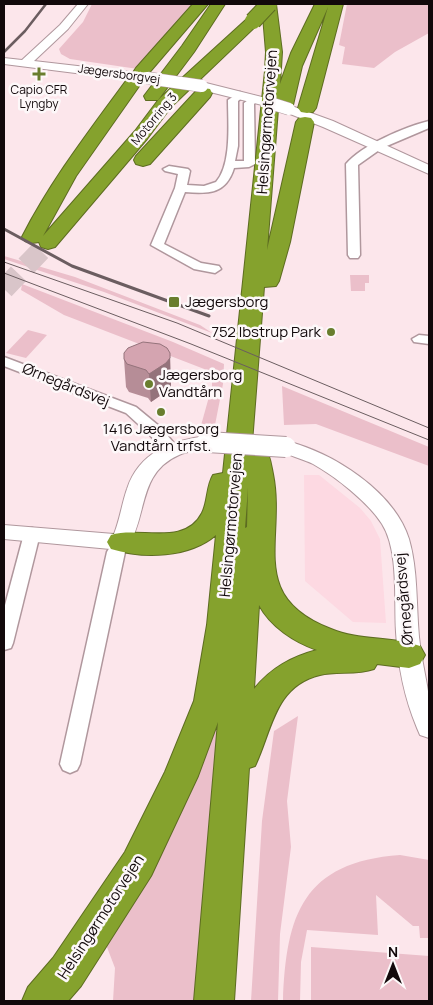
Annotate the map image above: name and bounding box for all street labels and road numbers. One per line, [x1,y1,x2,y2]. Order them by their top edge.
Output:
street label: Helsingørmotorvejen [251,49,282,195]
street label: Jægersborgvej [77,59,161,88]
street label: Motorring 3 [127,89,181,148]
street label: Ørnegårdsvej [19,357,113,412]
street label: Helsingørmotorvejen [214,452,247,598]
street label: Ørnegårdsvej [389,552,418,646]
street label: Helsingørmotorvejen [52,850,149,983]

